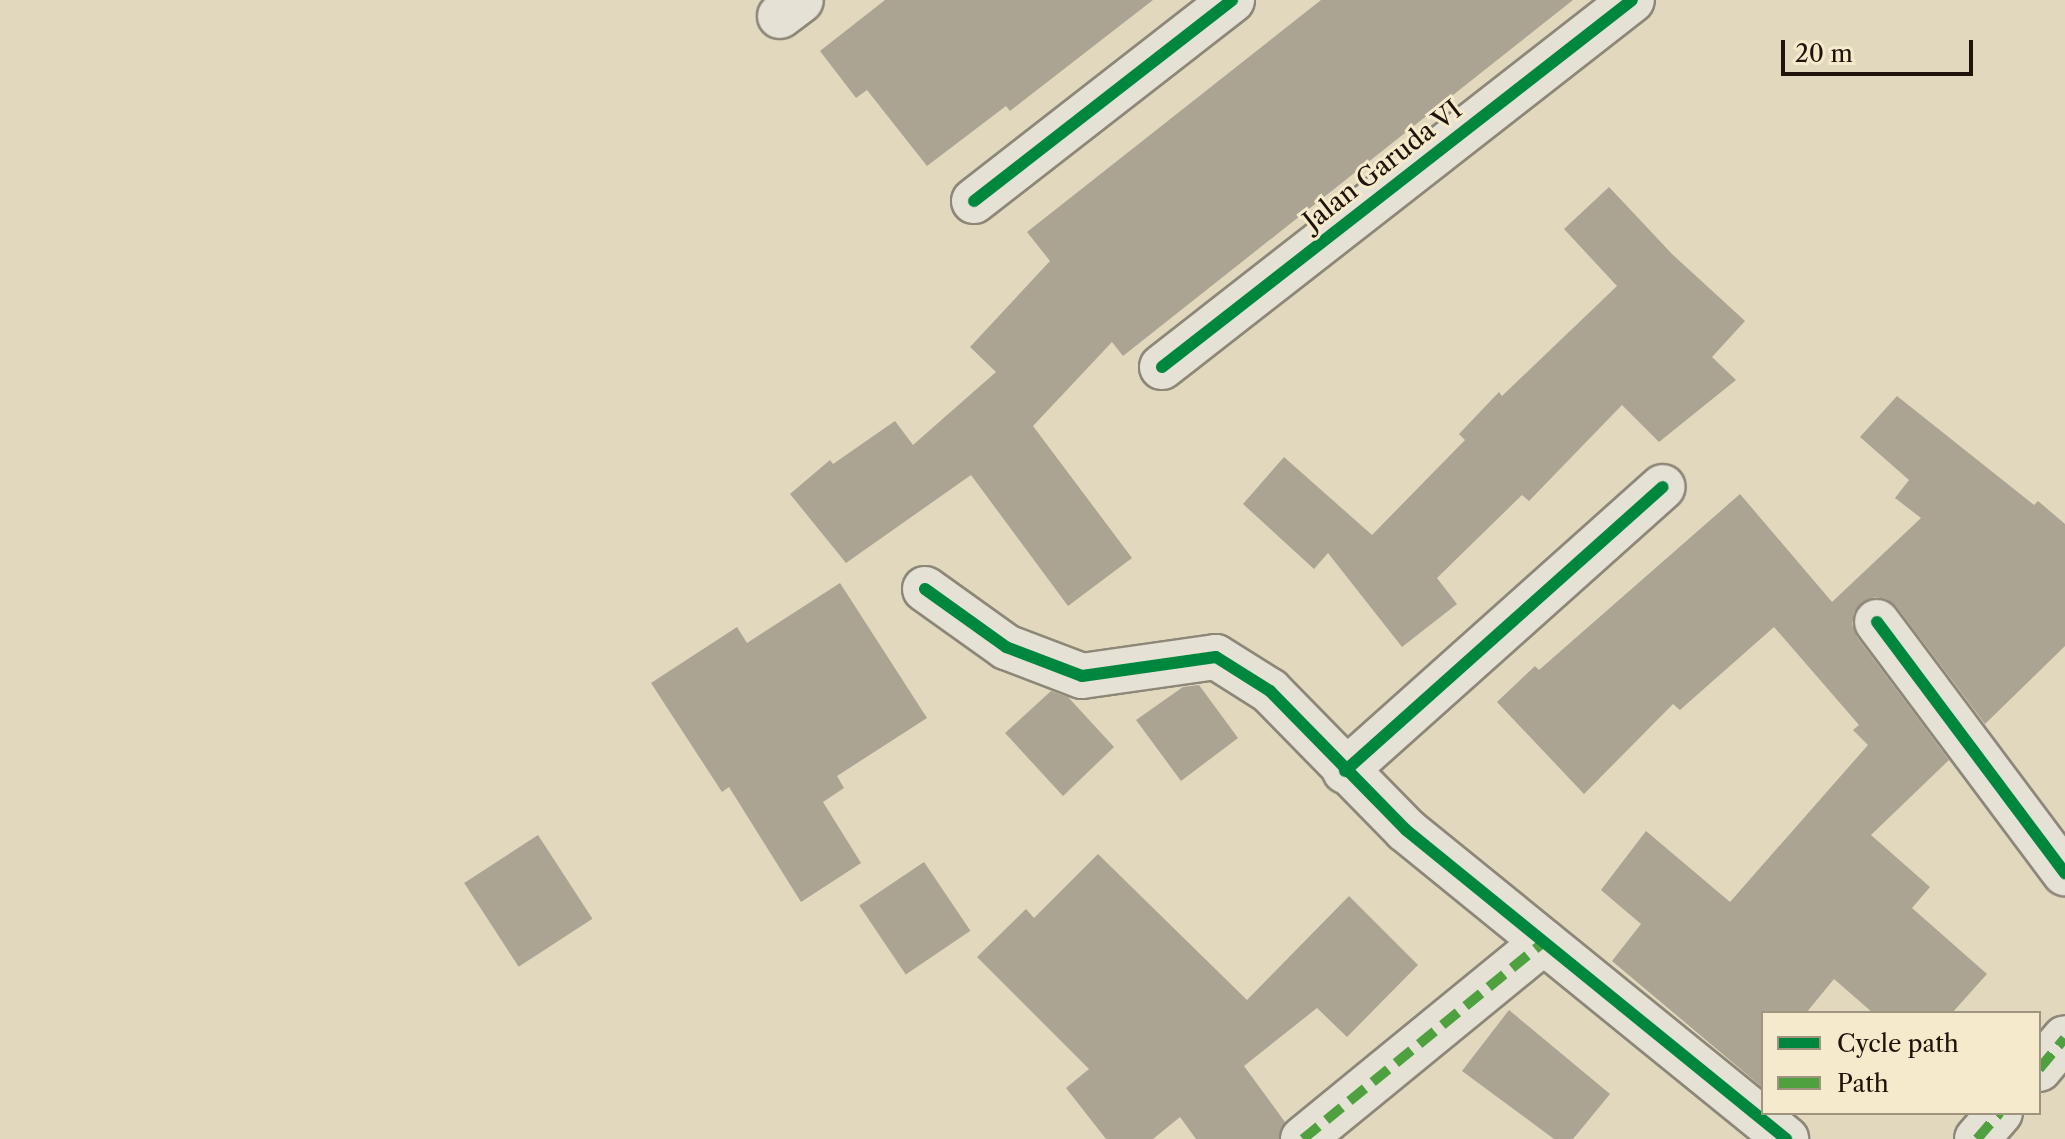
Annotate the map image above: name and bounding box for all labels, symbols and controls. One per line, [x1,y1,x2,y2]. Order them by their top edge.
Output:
scale bar [1785,24,1977,74]
text: 20 m [1795,39,1853,68]
street label: Jalan Garuda VI [1297,94,1469,238]
legend [1761,1011,2041,1115]
text: Cycle path [1837,1029,1959,1058]
text: Path [1837,1069,1889,1098]

